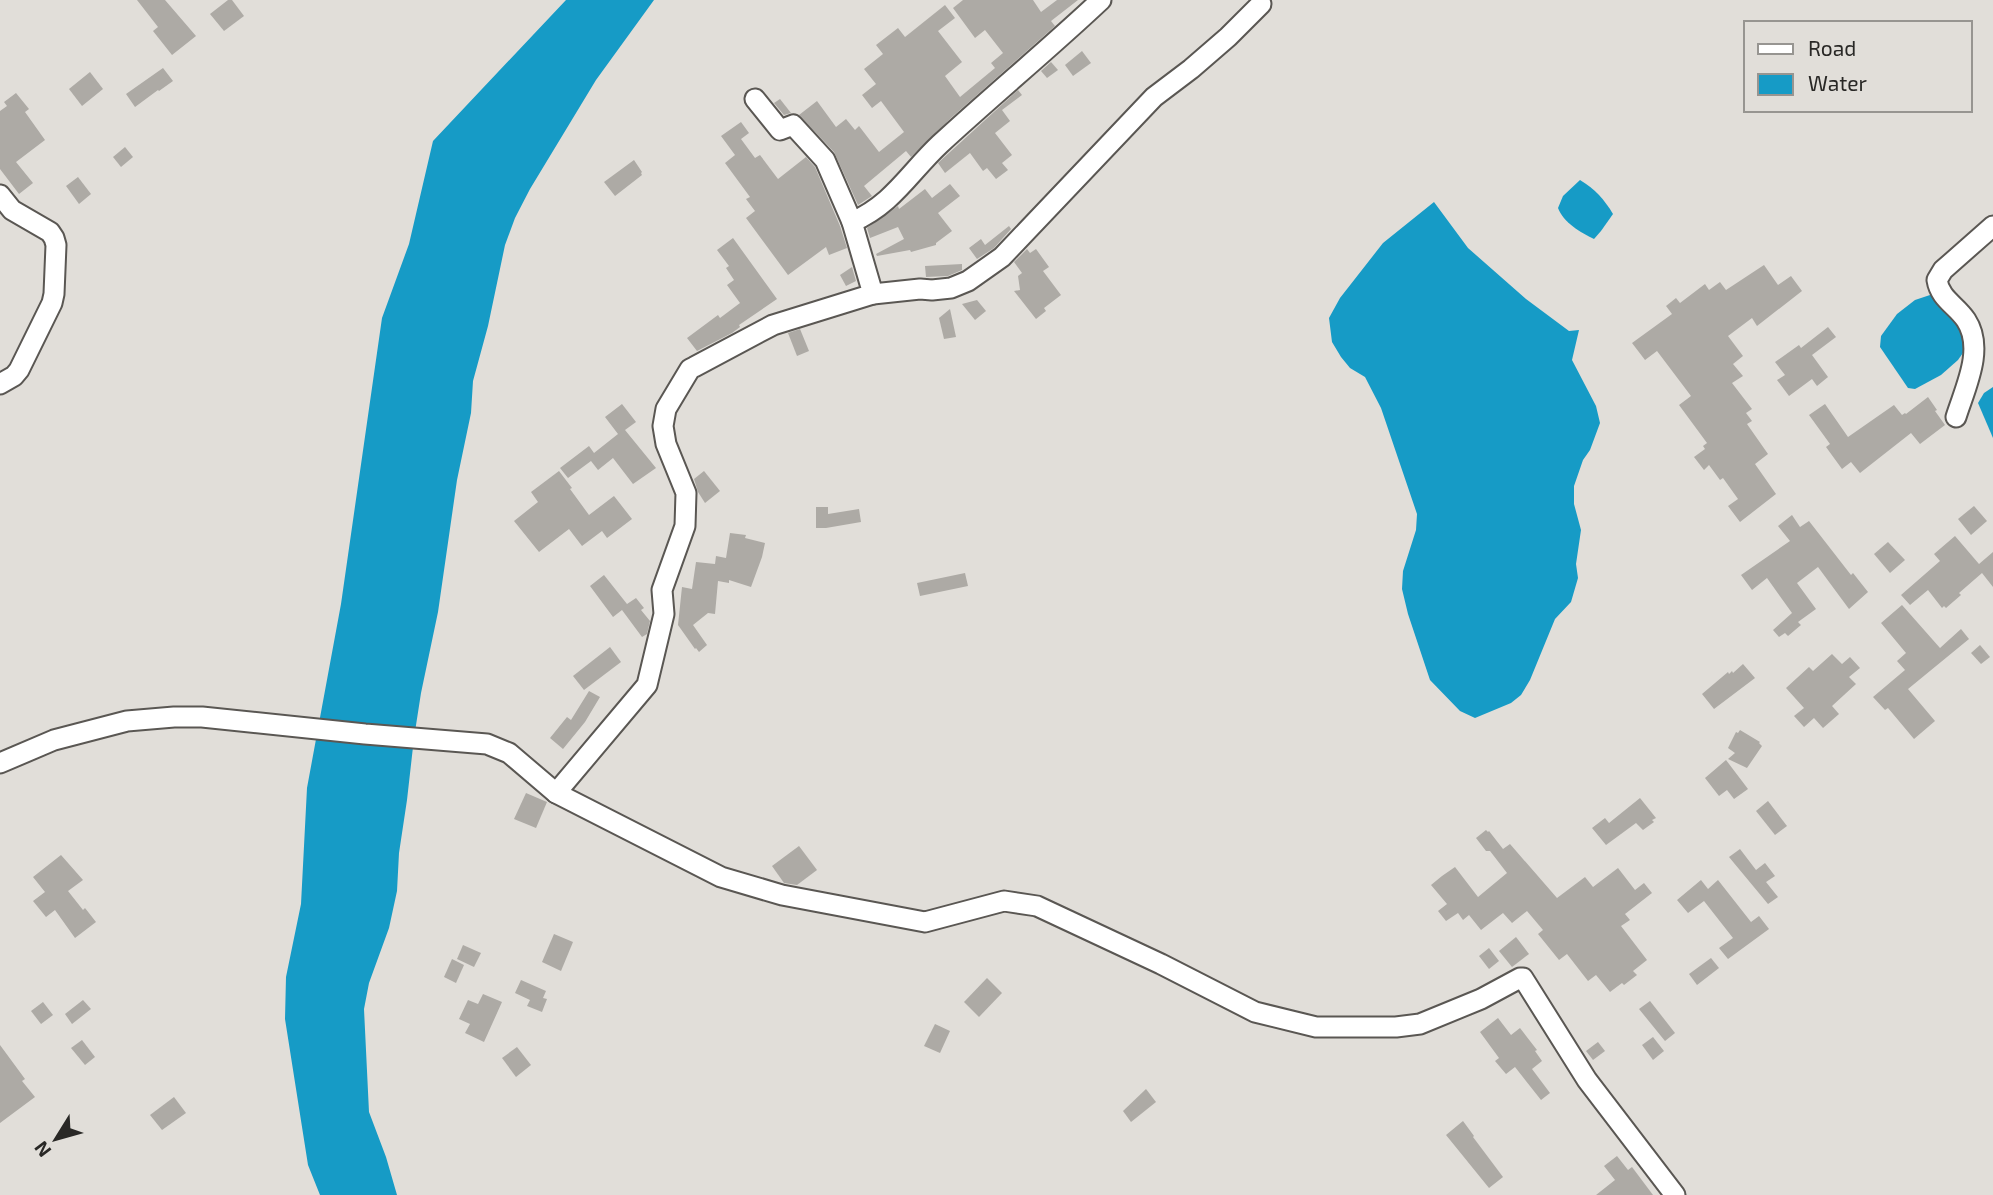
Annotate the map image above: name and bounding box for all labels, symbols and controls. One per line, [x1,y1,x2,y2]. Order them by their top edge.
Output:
legend [1744,21,1972,112]
text: Road [1808,35,1856,60]
text: Water [1808,70,1867,95]
north arrow [21,1104,91,1174]
text: N [29,1137,55,1162]

